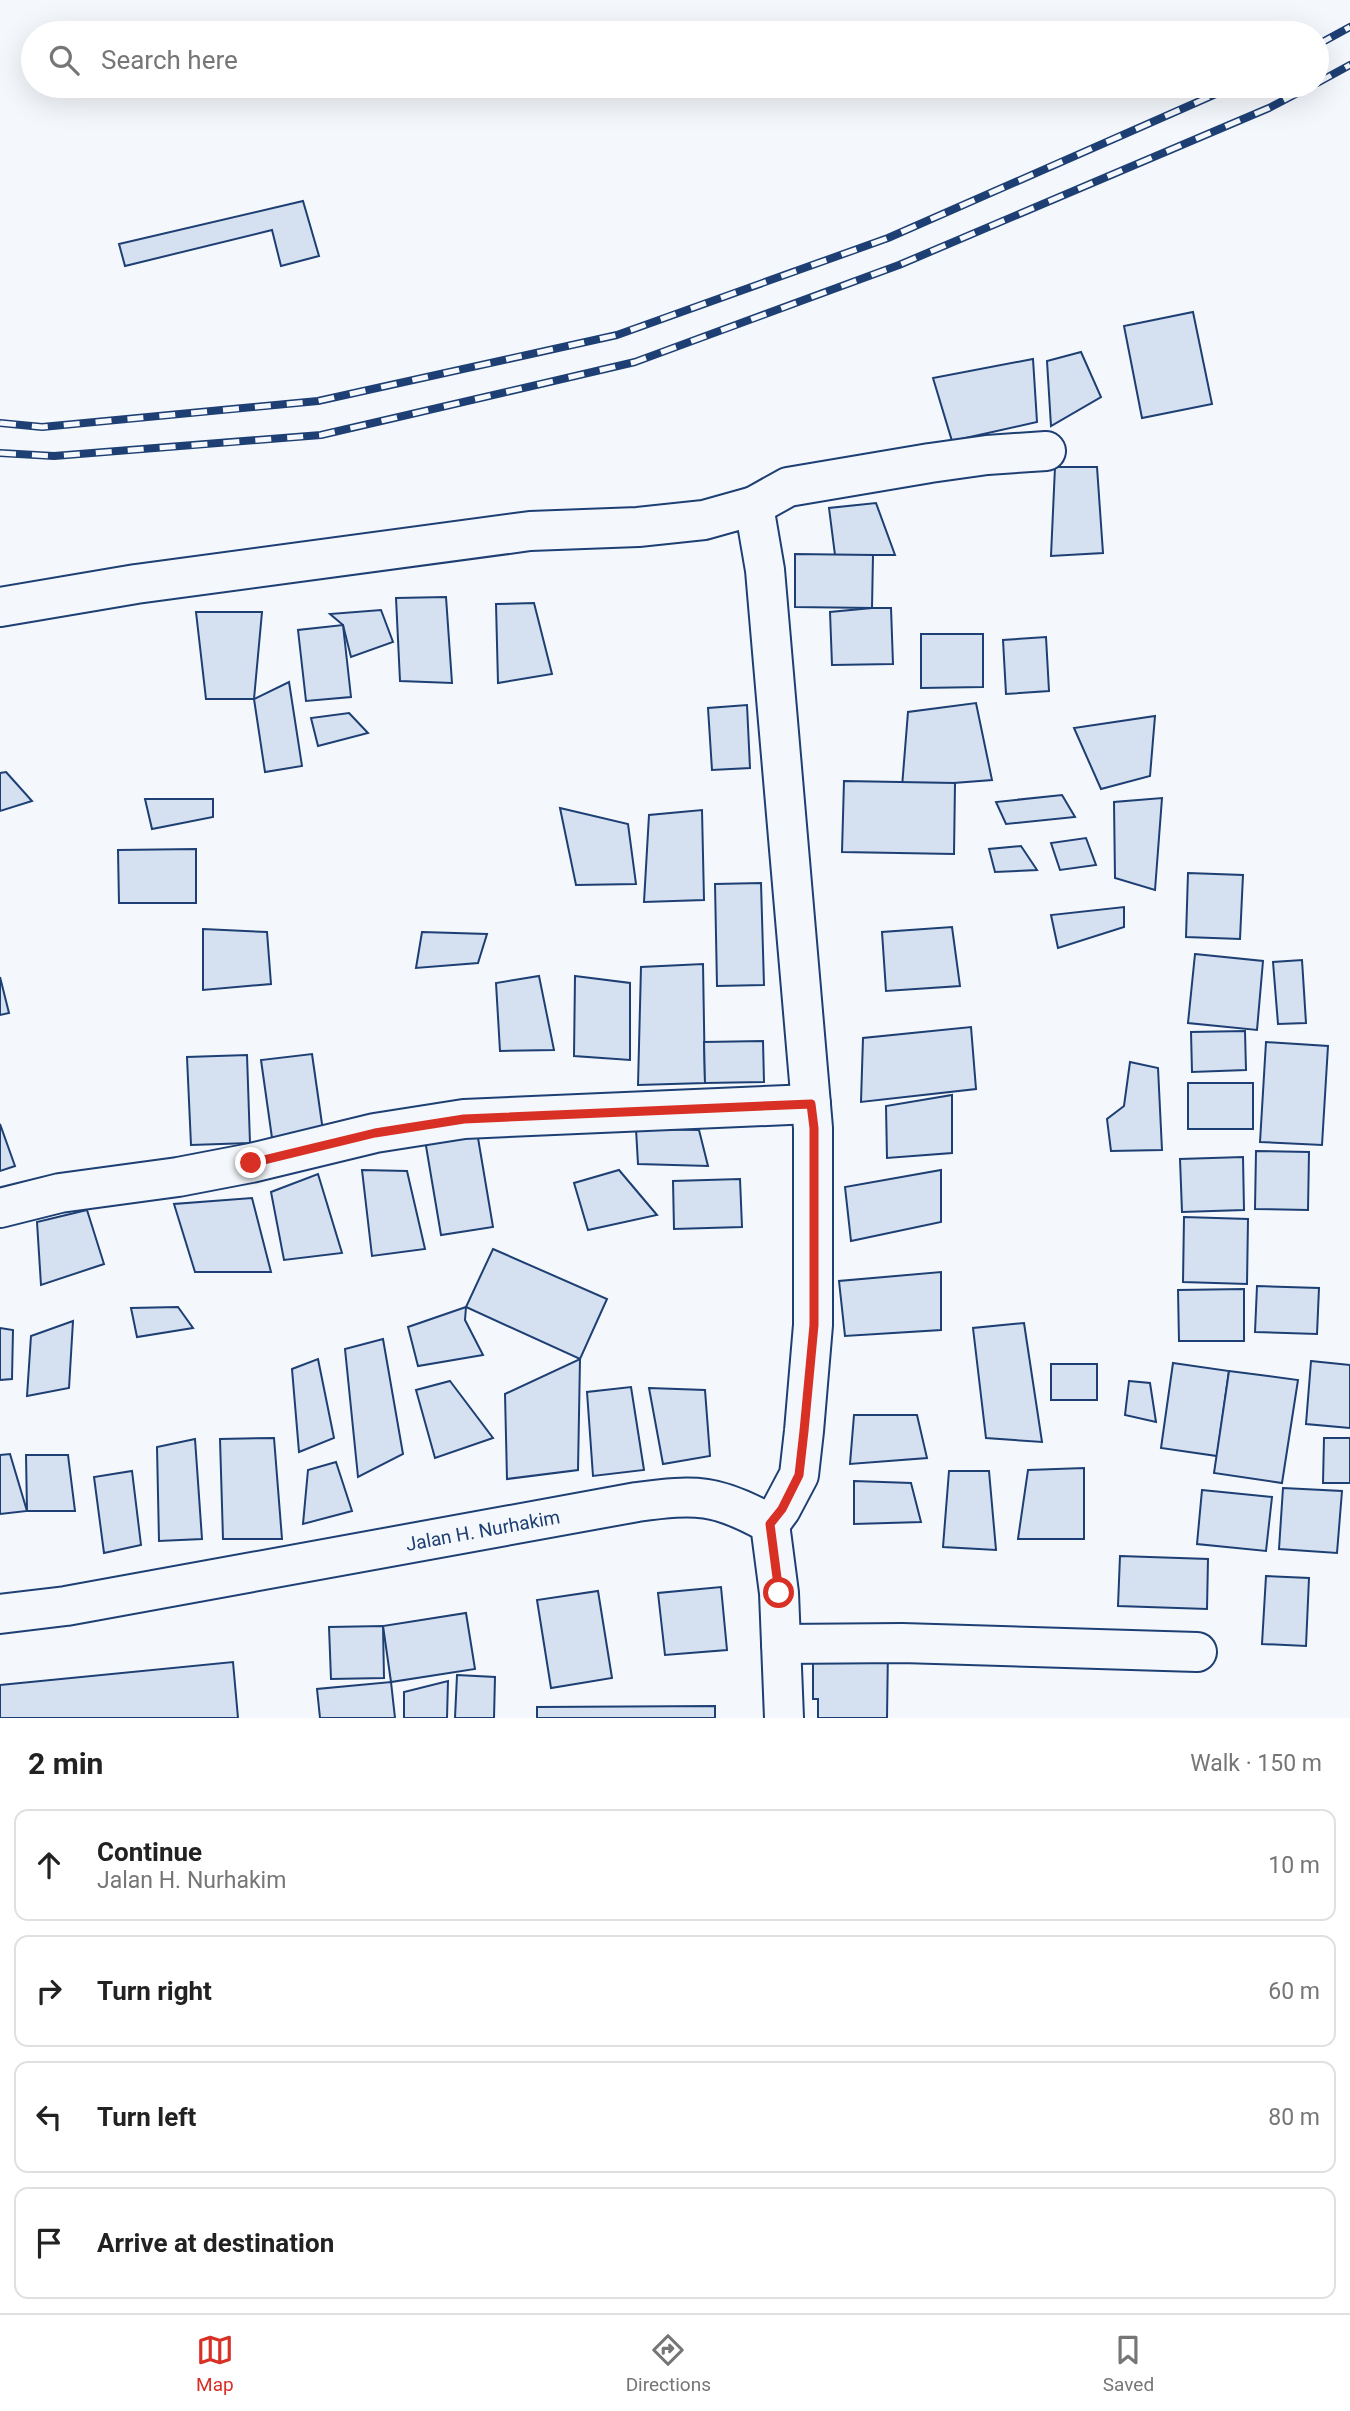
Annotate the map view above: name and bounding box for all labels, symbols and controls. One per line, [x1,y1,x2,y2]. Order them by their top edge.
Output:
search box [21,21,1329,98]
icon: search [45,41,83,79]
text: Search here [101,45,238,75]
route end [235,1147,266,1178]
street label: Jalan H. Nurhakim [404,1505,562,1555]
route start [763,1577,794,1608]
text: 2 min [28,1746,103,1781]
text: Walk · 150 m [1190,1750,1322,1777]
text: Continue [97,1837,202,1867]
icon: ahead [30,1846,68,1884]
text: 10 m [1268,1852,1320,1879]
text: Jalan H. Nurhakim [97,1867,286,1894]
icon: right [30,1972,68,2010]
text: Turn right [97,1976,212,2006]
text: 60 m [1268,1978,1320,2005]
icon: left [30,2098,68,2136]
text: Turn left [97,2102,196,2132]
text: 80 m [1268,2104,1320,2131]
icon: arrive [30,2224,68,2262]
text: Arrive at destination [97,2228,334,2258]
tab: Map [196,2331,234,2396]
tab: Directions [626,2331,711,2396]
tab: Saved [1103,2331,1154,2396]

